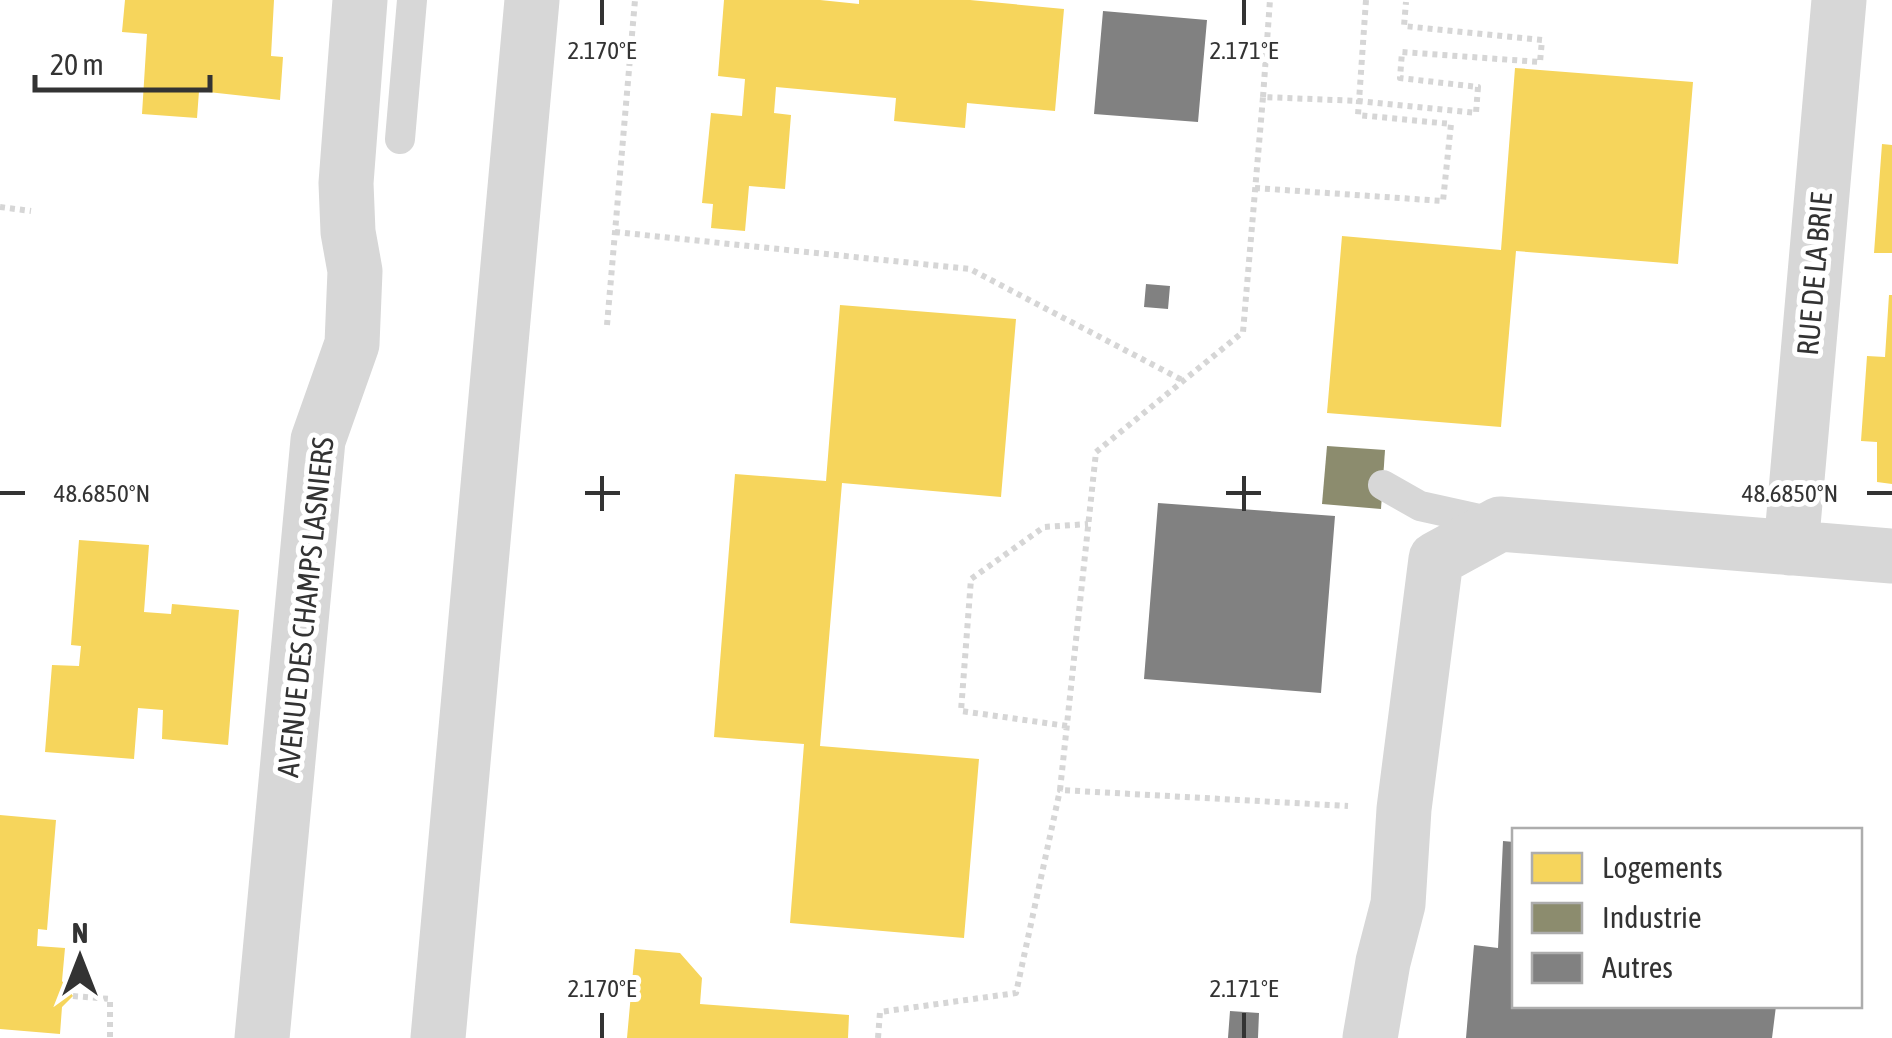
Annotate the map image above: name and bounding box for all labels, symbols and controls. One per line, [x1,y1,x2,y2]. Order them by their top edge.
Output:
scale bar [35,30,210,92]
text: 2.170°E [567,36,637,64]
text: 2.171°E [1209,36,1279,64]
text: 20 m [50,47,104,81]
street label: RUE DE LA BRIE [1790,191,1838,357]
street label: AVENUE DES CHAMPS LASNIERS [270,435,340,779]
text: 48.6850°N [54,479,150,507]
text: 48.6850°N [1742,479,1838,507]
legend [1512,828,1862,1008]
text: Logements [1602,850,1723,884]
text: Industrie [1602,900,1702,934]
north arrow [30,908,130,1008]
text: N [72,917,88,949]
text: Autres [1602,950,1673,984]
text: 2.170°E [567,974,637,1002]
text: 2.171°E [1209,974,1279,1002]

